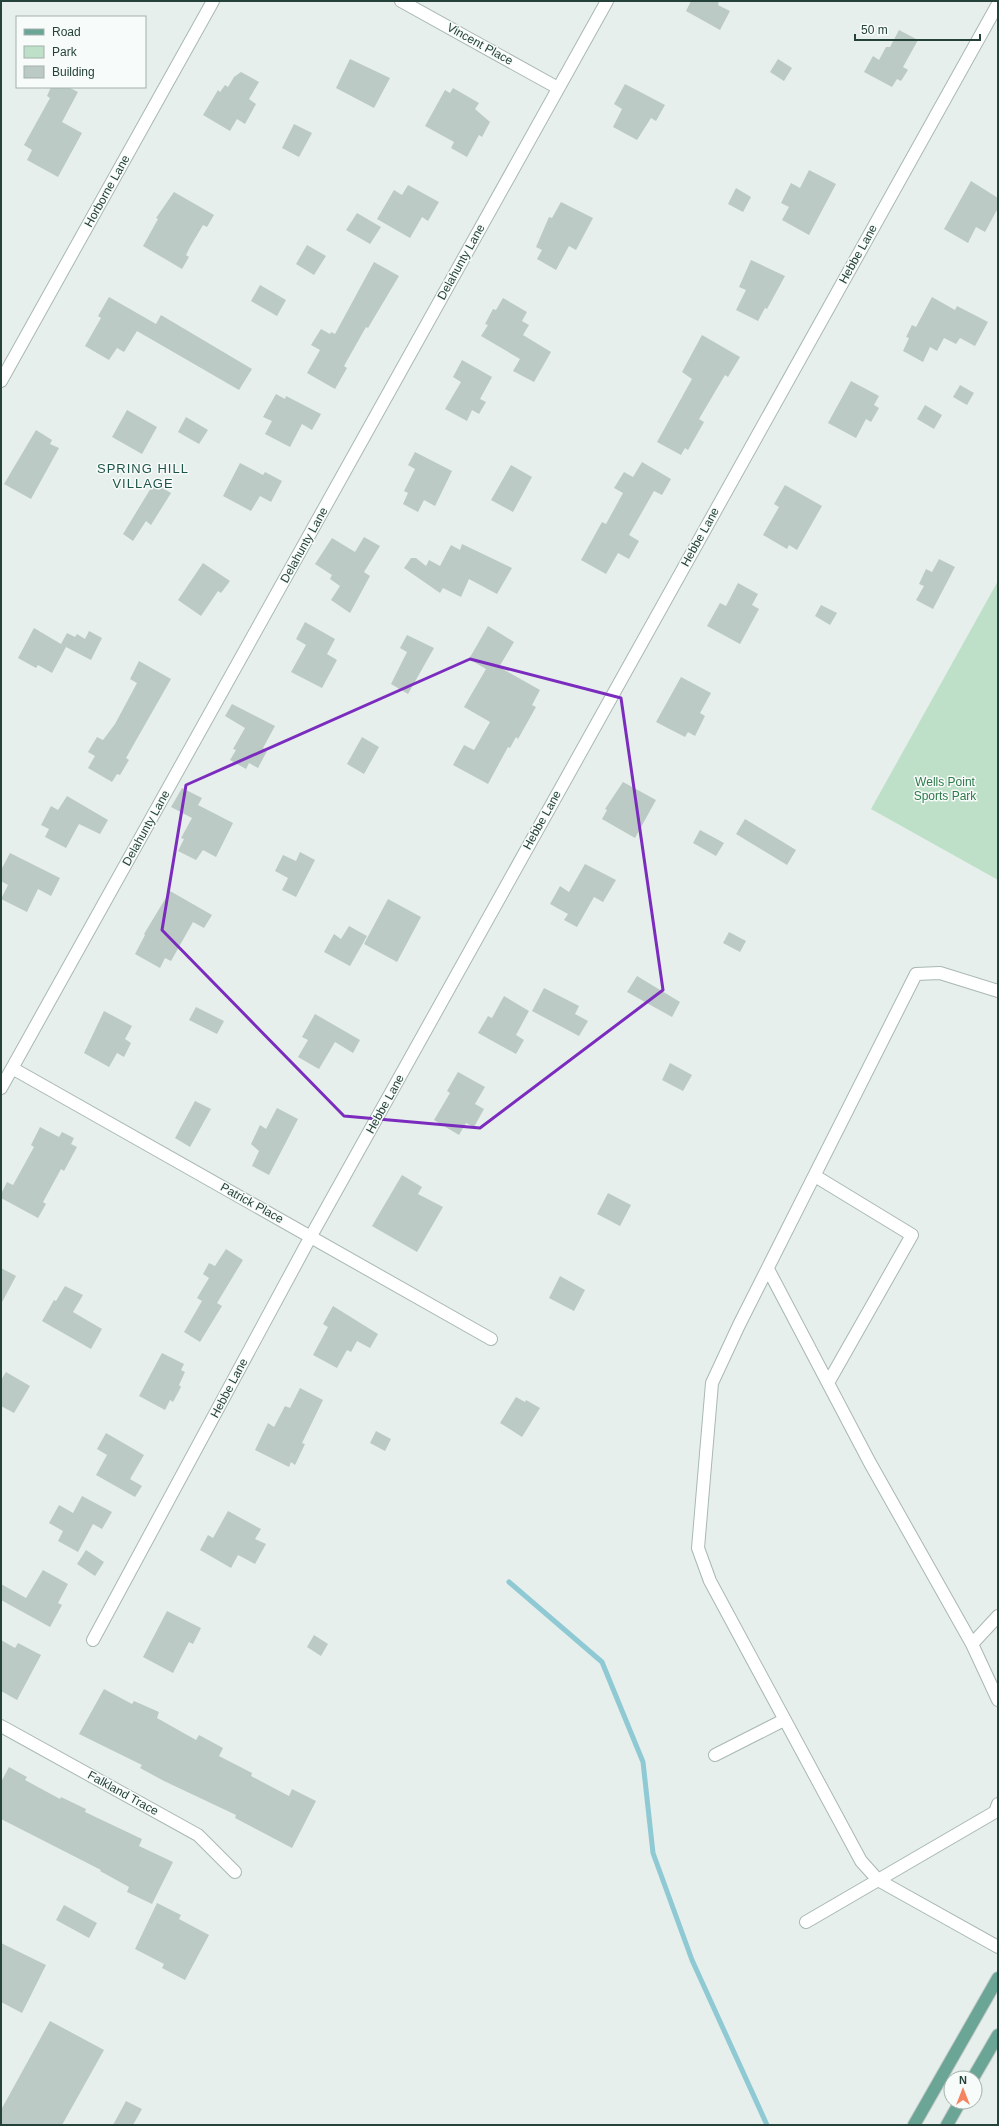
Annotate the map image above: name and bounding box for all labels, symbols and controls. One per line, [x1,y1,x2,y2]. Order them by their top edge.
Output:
legend [16,16,146,88]
scale bar [855,16,980,42]
street label: Vincent Place [445,20,516,68]
text: 50 m [861,23,888,37]
text: Road [52,25,81,39]
text: Park [52,45,78,59]
text: Building [52,65,95,79]
street label: Horborne Lane [81,152,133,229]
street label: Delahunty Lane [434,222,488,302]
street label: Hebbe Lane [836,222,880,286]
district label: SPRING HILL VILLAGE [97,461,189,491]
street label: Delahunty Lane [277,505,331,585]
street label: Hebbe Lane [678,505,722,569]
park label: Wells Point Sports Park [914,775,977,803]
street label: Delahunty Lane [119,788,173,868]
street label: Hebbe Lane [520,788,564,852]
street label: Hebbe Lane [363,1072,407,1136]
street label: Patrick Place [218,1180,286,1226]
street label: Hebbe Lane [207,1356,251,1420]
street label: Falkland Trace [85,1768,161,1818]
north arrow [943,2070,983,2110]
text: N [959,2074,967,2086]

